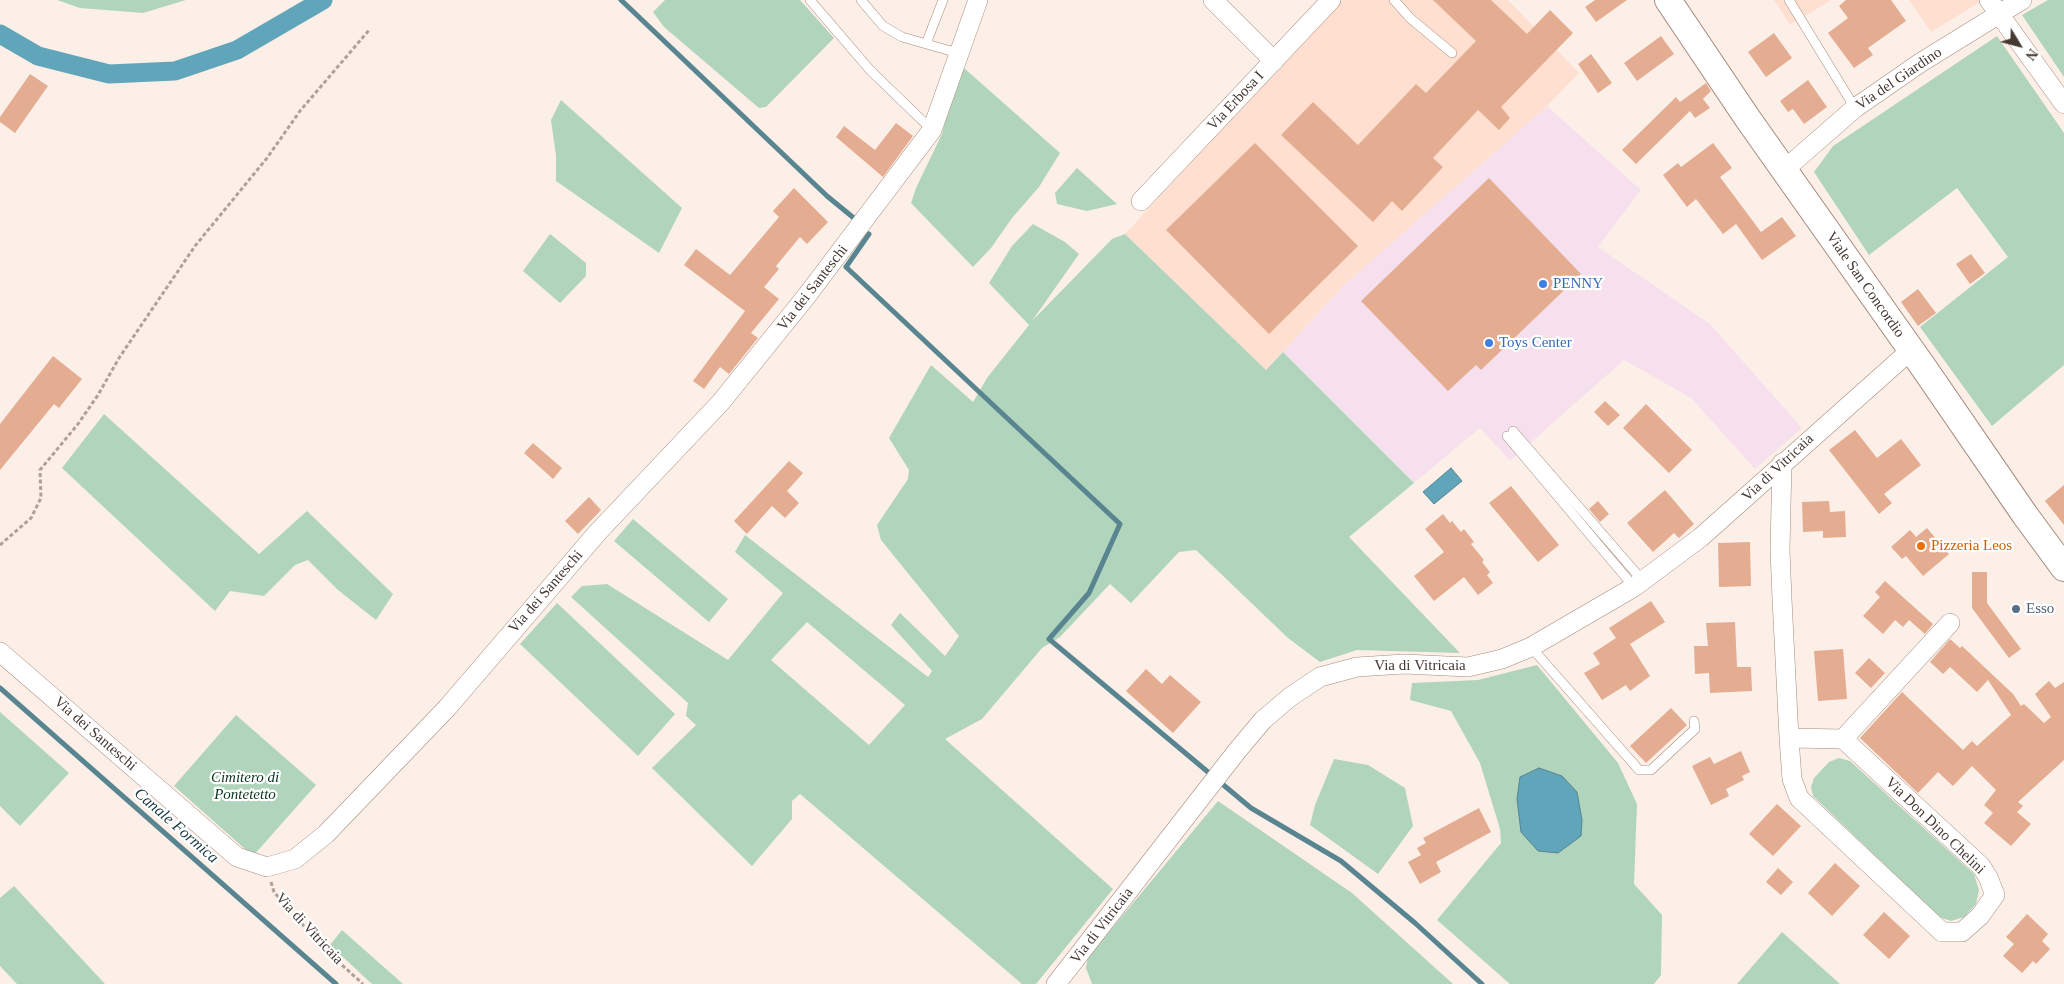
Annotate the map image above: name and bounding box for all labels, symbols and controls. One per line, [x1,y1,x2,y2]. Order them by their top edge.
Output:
north arrow [1994,20,2044,70]
street label: Via del Giardino [1853,44,1945,114]
text: N [2022,46,2040,63]
street label: Via Erbosa I [1204,67,1268,135]
street label: Viale San Concordio [1822,229,1908,341]
street label: Via dei Santeschi [774,241,852,335]
place label: PENNY [1553,275,1603,293]
marker: PENNY [1537,278,1549,290]
place label: Toys Center [1499,334,1572,352]
marker: Toys Center [1483,337,1495,349]
street label: Via di Vitricaia [1738,430,1818,506]
place label: Pizzeria Leos [1931,537,2012,555]
marker: Pizzeria Leos [1915,540,1927,552]
street label: Via dei Santeschi [505,547,587,637]
place label: Esso [2026,600,2054,618]
marker: Esso [2010,603,2022,615]
street label: Via di Vitricaia [1374,657,1466,675]
street label: Via dei Santeschi [50,693,140,775]
park label: Cimitero di Pontetetto [211,769,279,804]
street label: Via Don Dino Chelini [1881,774,1989,878]
water label: Canale Formica [130,784,222,868]
street label: Via di Vitricaia [1067,884,1137,968]
street label: Via di Vitricaia [271,889,347,969]

